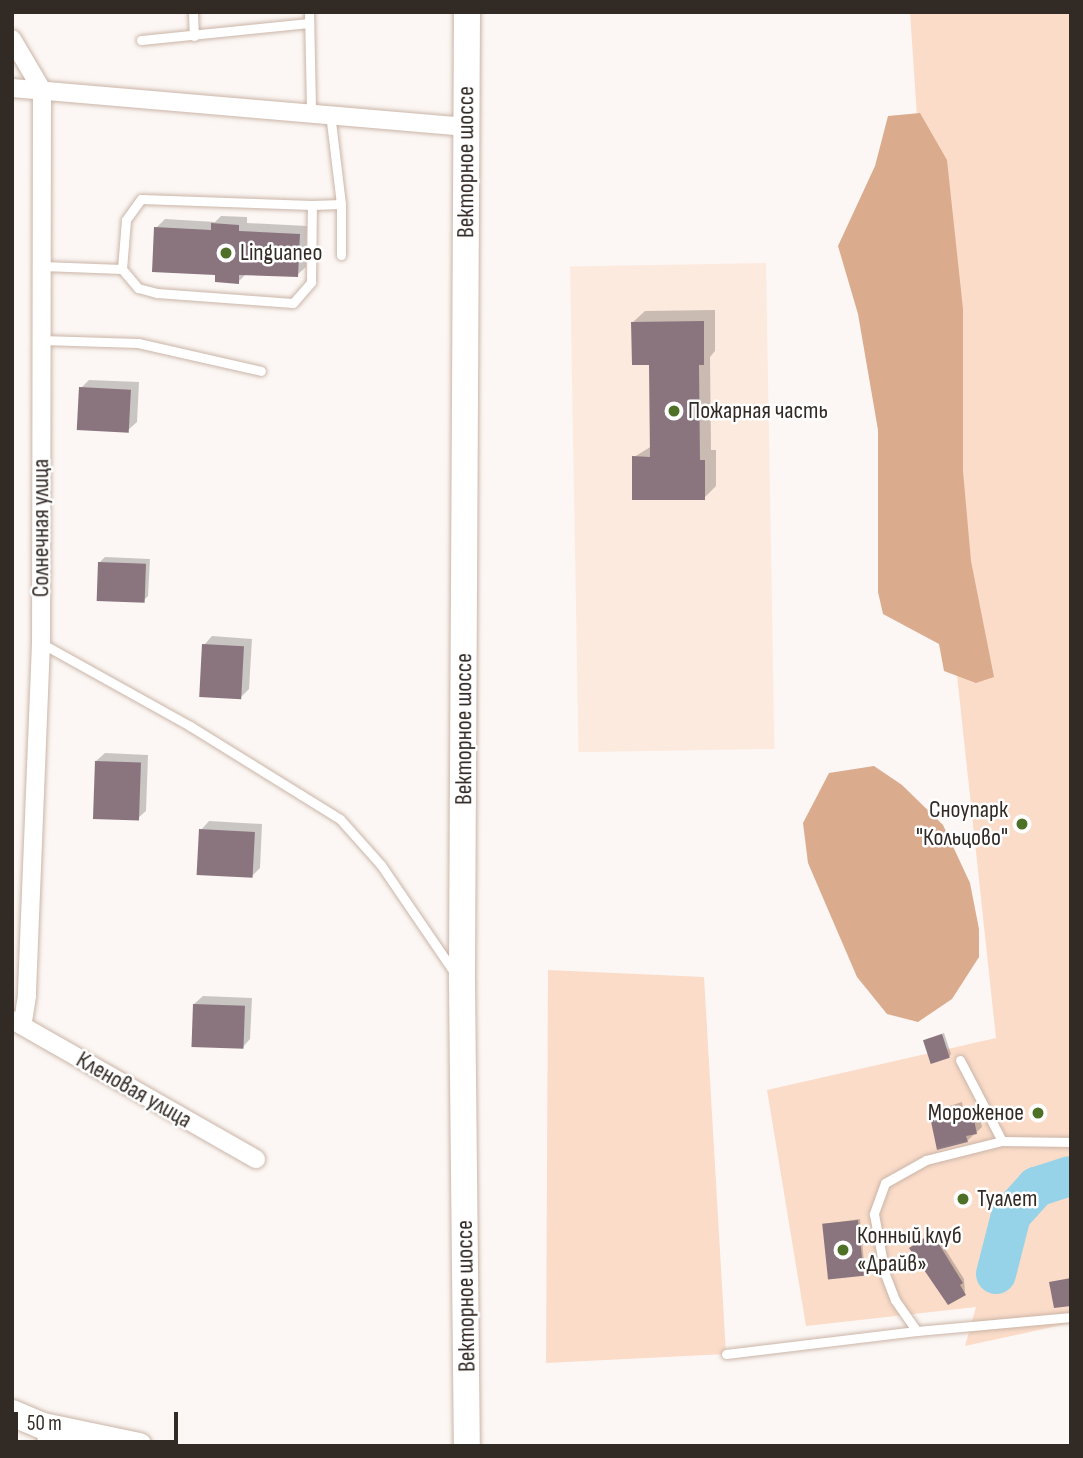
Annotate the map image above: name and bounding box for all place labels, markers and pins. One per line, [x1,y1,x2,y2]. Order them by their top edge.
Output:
place label: Linguaneo [240,239,322,267]
marker: Linguaneo [218,245,234,261]
place label: Пожарная часть [688,397,828,425]
marker: Пожарная часть [666,403,682,419]
place label: Сноупарк "Кольцово" [916,796,1008,852]
marker: Сноупарк "Кольцово" [1014,816,1030,832]
place label: Мороженое [928,1099,1024,1127]
marker: Мороженое [1030,1105,1046,1121]
place label: Туалет [977,1185,1037,1213]
marker: Туалет [955,1191,971,1207]
place label: Конный клуб «Драйв» [857,1222,962,1278]
marker: Конный клуб «Драйв» [835,1242,851,1258]

